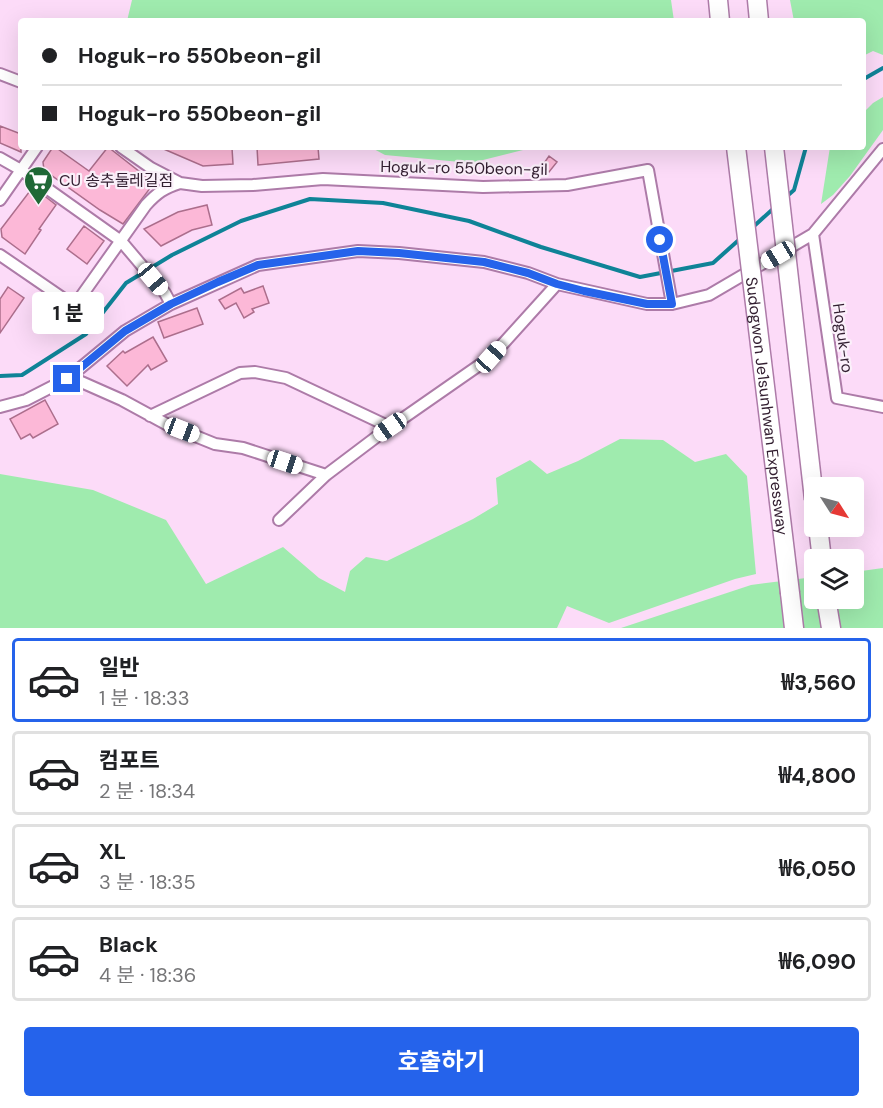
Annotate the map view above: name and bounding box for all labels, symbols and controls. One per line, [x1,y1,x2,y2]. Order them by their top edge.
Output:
text: Hoguk-ro 550beon-gil [78,41,321,70]
text: Hoguk-ro 550beon-gil [78,99,321,128]
street label: Hoguk-ro 550beon-gil [380,156,548,180]
supermarket icon: CU 송추둘레길점 [22,164,54,206]
place label: CU 송추둘레길점 [59,170,174,191]
route start [646,226,673,253]
car [758,238,798,272]
car [135,259,171,299]
street label: Sudogwon Je1sunhwan Expressway [741,276,793,537]
callout: 1 분 [31,292,103,334]
text: 1 분 [53,300,83,326]
street label: Hoguk-ro [828,302,858,374]
car [472,338,510,376]
route end [53,365,80,392]
car [370,409,410,445]
car [162,415,202,445]
car [265,448,305,476]
north arrow [804,477,864,537]
map controls [804,477,864,609]
button: layers [804,549,864,609]
icon: car [27,653,81,707]
text: 일반 [99,653,139,682]
text: ₩3,560 [781,668,856,697]
text: 1 분 · 18:33 [99,685,190,711]
icon: car [27,746,81,800]
text: 컴포트 [99,746,160,775]
text: ₩4,800 [778,761,856,790]
text: 2 분 · 18:34 [99,778,195,804]
text: XL [99,837,126,866]
icon: car [27,839,81,893]
text: ₩6,050 [779,854,856,883]
text: 3 분 · 18:35 [99,869,196,895]
text: Black [99,930,158,959]
icon: car [27,932,81,986]
text: ₩6,090 [779,947,856,976]
text: 4 분 · 18:36 [99,962,196,988]
button: 호출하기 [24,1027,859,1096]

